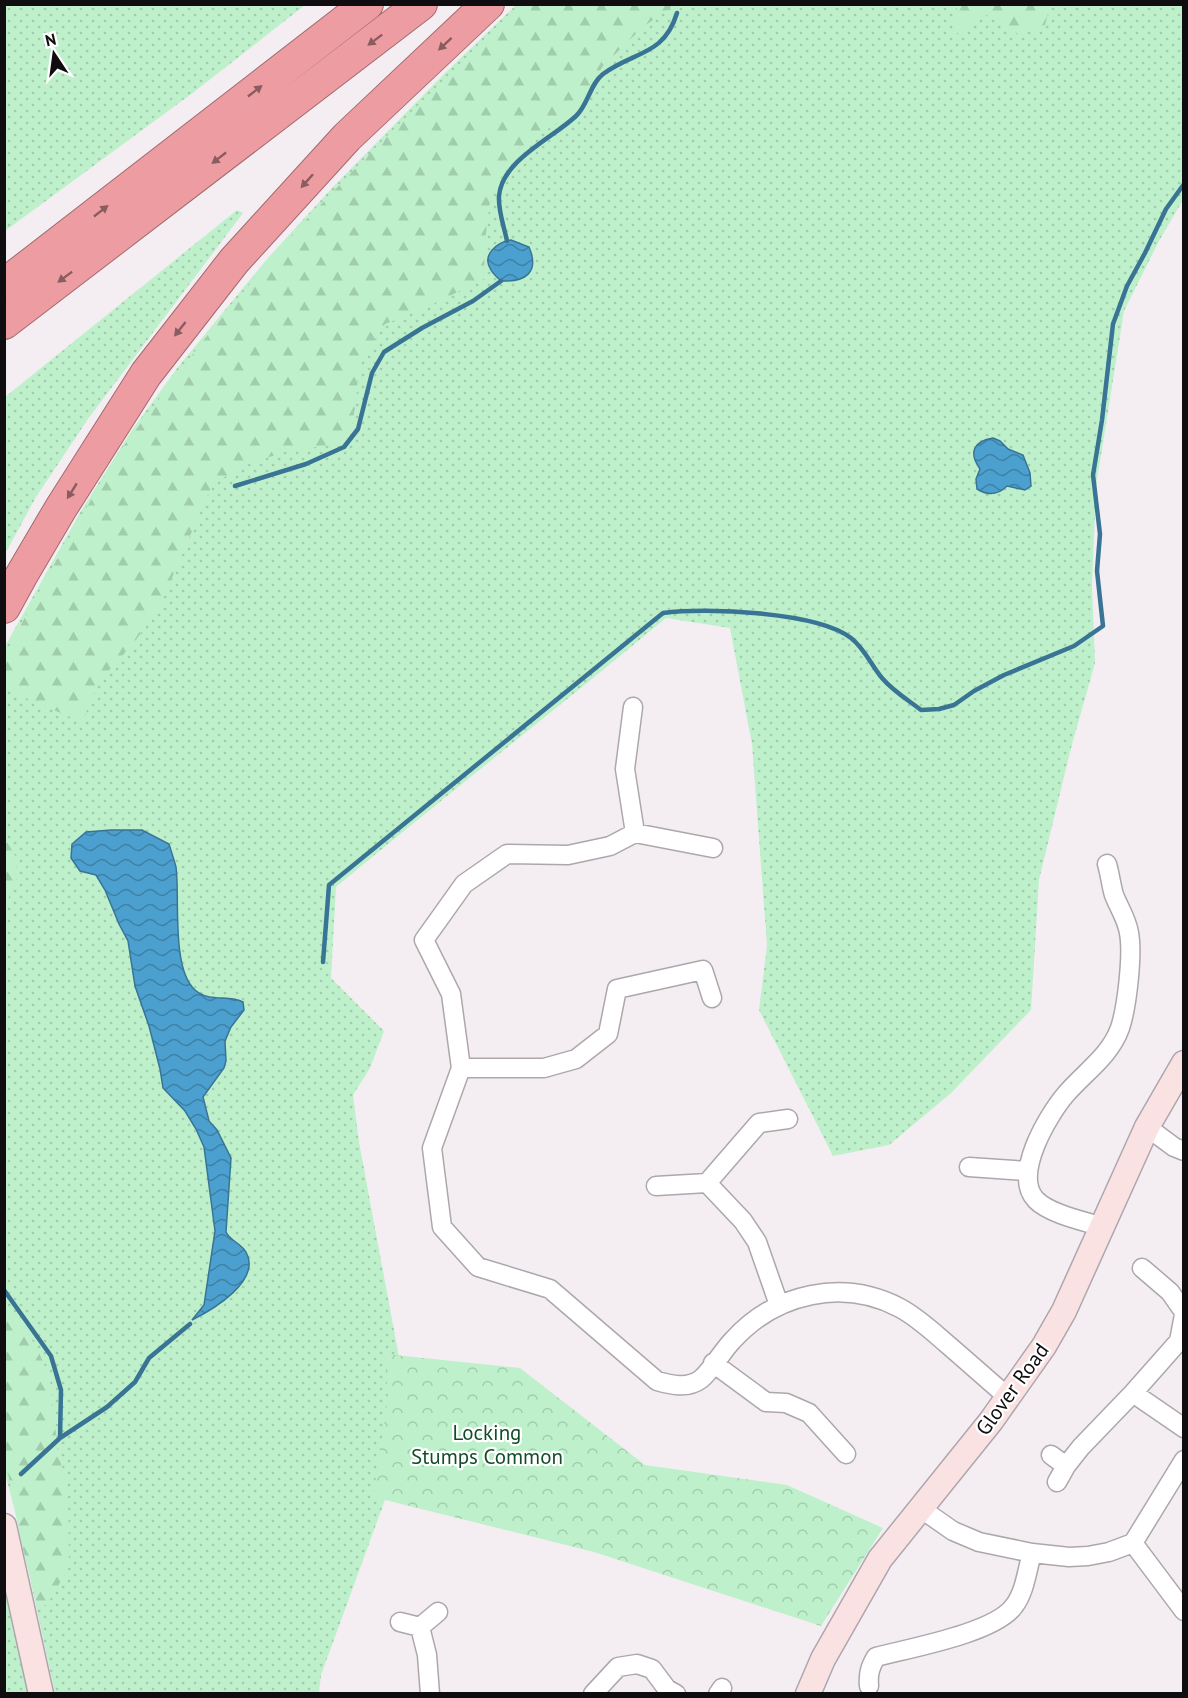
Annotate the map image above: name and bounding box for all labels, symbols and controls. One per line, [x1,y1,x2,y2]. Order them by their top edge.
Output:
north arrow [24,24,84,84]
text: N [43,28,58,50]
one-way arrow [367,33,382,45]
one-way arrow [438,36,452,50]
one-way arrow [247,85,263,98]
one-way arrow [212,151,227,163]
one-way arrow [300,174,314,188]
one-way arrow [93,205,108,217]
one-way arrow [57,270,72,282]
one-way arrow [175,322,187,337]
one-way arrow [66,483,77,499]
street label: Glover Road [969,1337,1055,1441]
park label: Locking Stumps Common [411,1419,563,1470]

